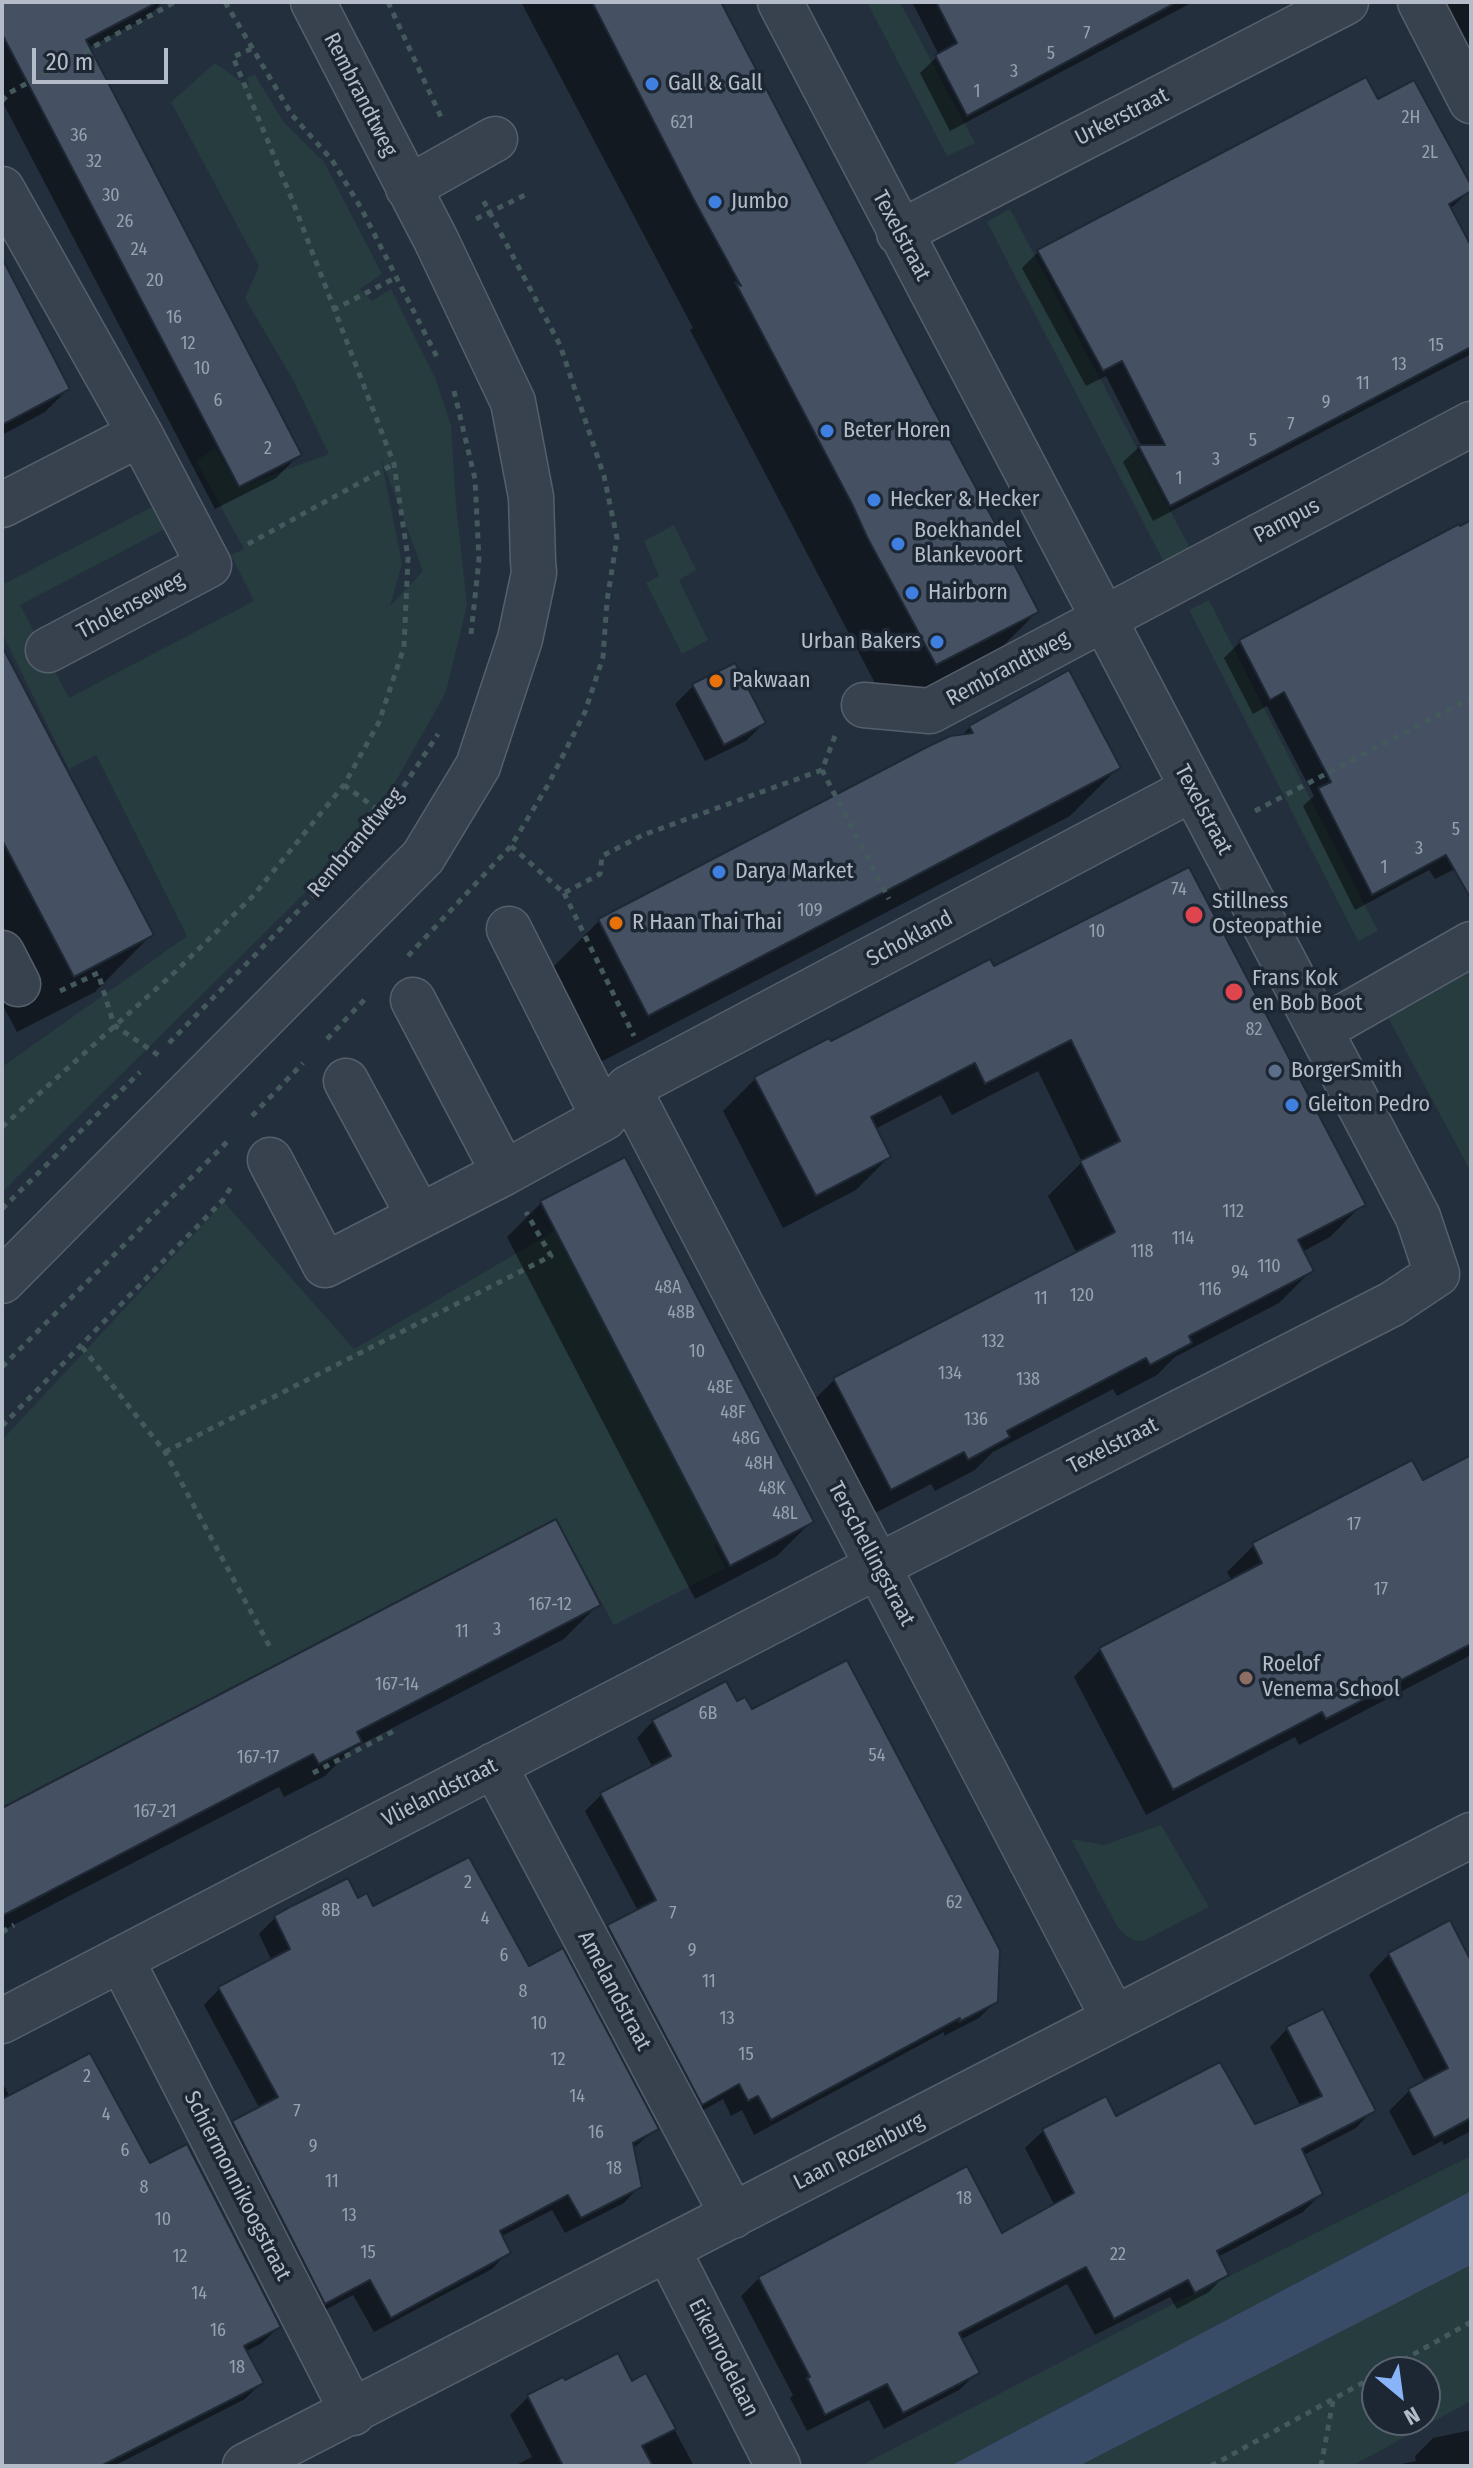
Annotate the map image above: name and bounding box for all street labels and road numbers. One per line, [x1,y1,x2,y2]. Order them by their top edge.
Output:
street label: Rembrandtweg [318,29,402,161]
street label: Urkerstraat [1071,82,1173,152]
street label: Texelstraat [866,187,936,285]
street label: Pampus [1250,493,1324,549]
street label: Tholenseweg [73,567,189,645]
street label: Rembrandtweg [942,626,1074,712]
street label: Texelstraat [1168,761,1238,859]
street label: Rembrandtweg [302,783,410,903]
street label: Schokland [862,905,958,973]
street label: Texelstraat [1063,1412,1163,1480]
street label: Terschellingstraat [822,1477,920,1631]
street label: Vlielandstraat [378,1753,502,1833]
street label: Amelandstraat [571,1927,657,2055]
street label: Schiermonnikoogstraat [178,2087,296,2285]
street label: Laan Rozenburg [789,2108,929,2196]
street label: Eikenrodelaan [682,2295,764,2421]

